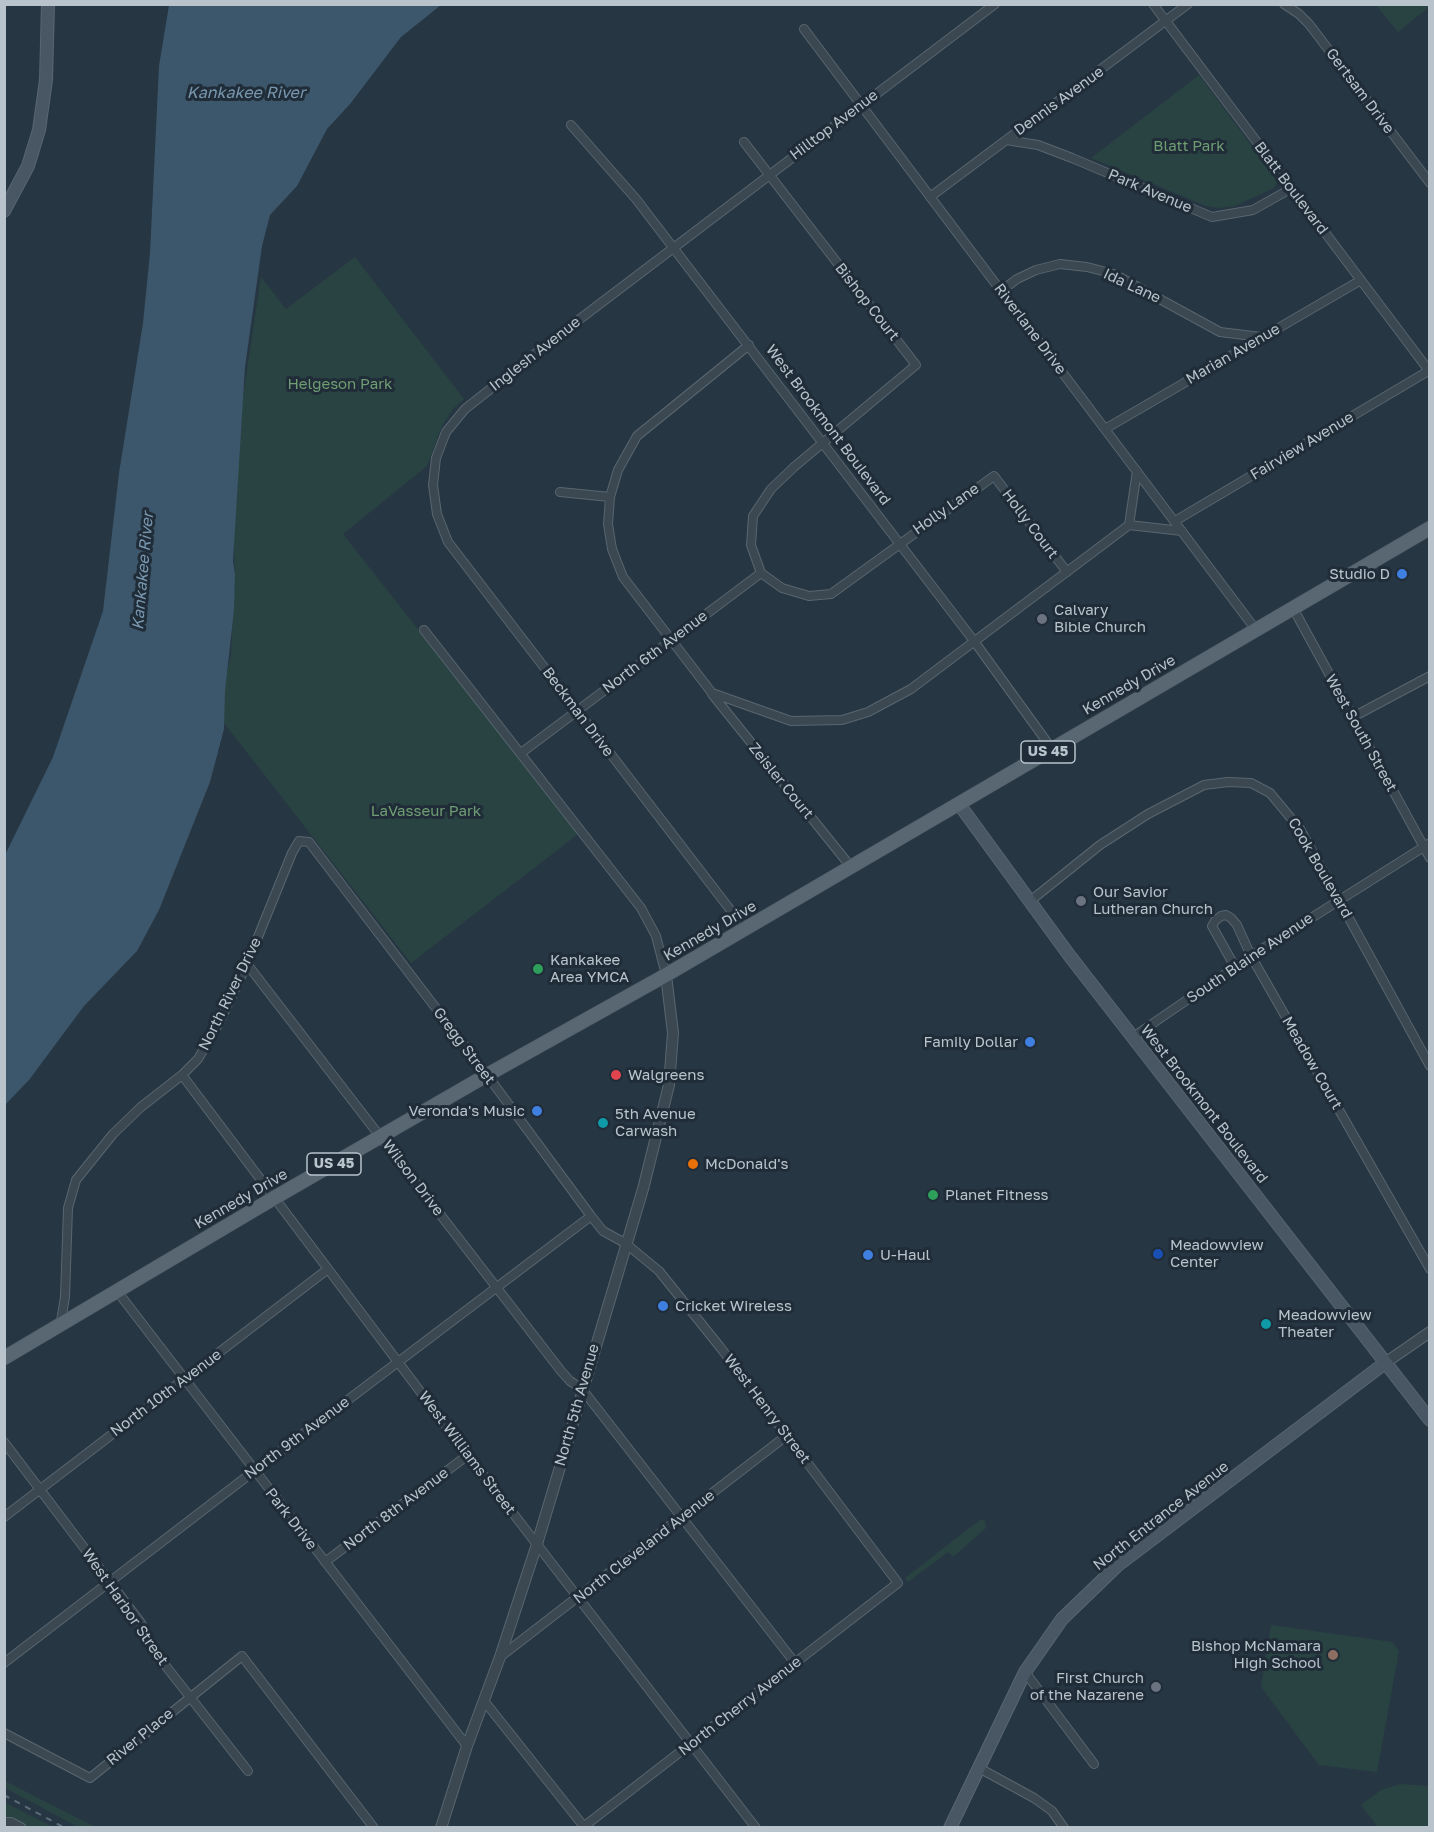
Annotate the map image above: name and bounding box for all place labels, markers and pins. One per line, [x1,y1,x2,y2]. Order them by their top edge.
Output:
place label: Studio D [1329,565,1390,583]
marker: Studio D [1395,567,1409,581]
place label: Calvary Bible Church [1054,601,1146,636]
marker: Calvary Bible Church [1035,612,1049,626]
place label: Our Savior Lutheran Church [1093,883,1213,918]
marker: Our Savior Lutheran Church [1074,894,1088,908]
place label: Kankakee Area YMCA [550,951,629,986]
marker: Kankakee Area YMCA [531,962,545,976]
place label: Family Dollar [924,1033,1018,1051]
marker: Family Dollar [1023,1035,1037,1049]
place label: Walgreens [628,1066,704,1084]
marker: Walgreens [609,1068,623,1082]
place label: Veronda's Music [409,1102,525,1120]
marker: Veronda's Music [530,1104,544,1118]
place label: 5th Avenue Carwash [615,1105,696,1140]
marker: 5th Avenue Carwash [596,1116,610,1130]
place label: McDonald's [705,1155,788,1173]
marker: McDonald's [686,1157,700,1171]
place label: Planet Fitness [945,1186,1049,1204]
marker: Planet Fitness [926,1188,940,1202]
place label: Meadowview Center [1170,1236,1264,1271]
place label: U-Haul [880,1246,930,1264]
marker: Meadowview Center [1151,1247,1165,1261]
marker: U-Haul [861,1248,875,1262]
place label: Cricket Wireless [675,1297,792,1315]
marker: Cricket Wireless [656,1299,670,1313]
place label: Meadowview Theater [1278,1306,1372,1341]
marker: Meadowview Theater [1259,1317,1273,1331]
place label: Bishop McNamara High School [1191,1637,1321,1672]
marker: Bishop McNamara High School [1326,1648,1340,1662]
place label: First Church of the Nazarene [1030,1669,1144,1704]
marker: First Church of the Nazarene [1149,1680,1163,1694]

